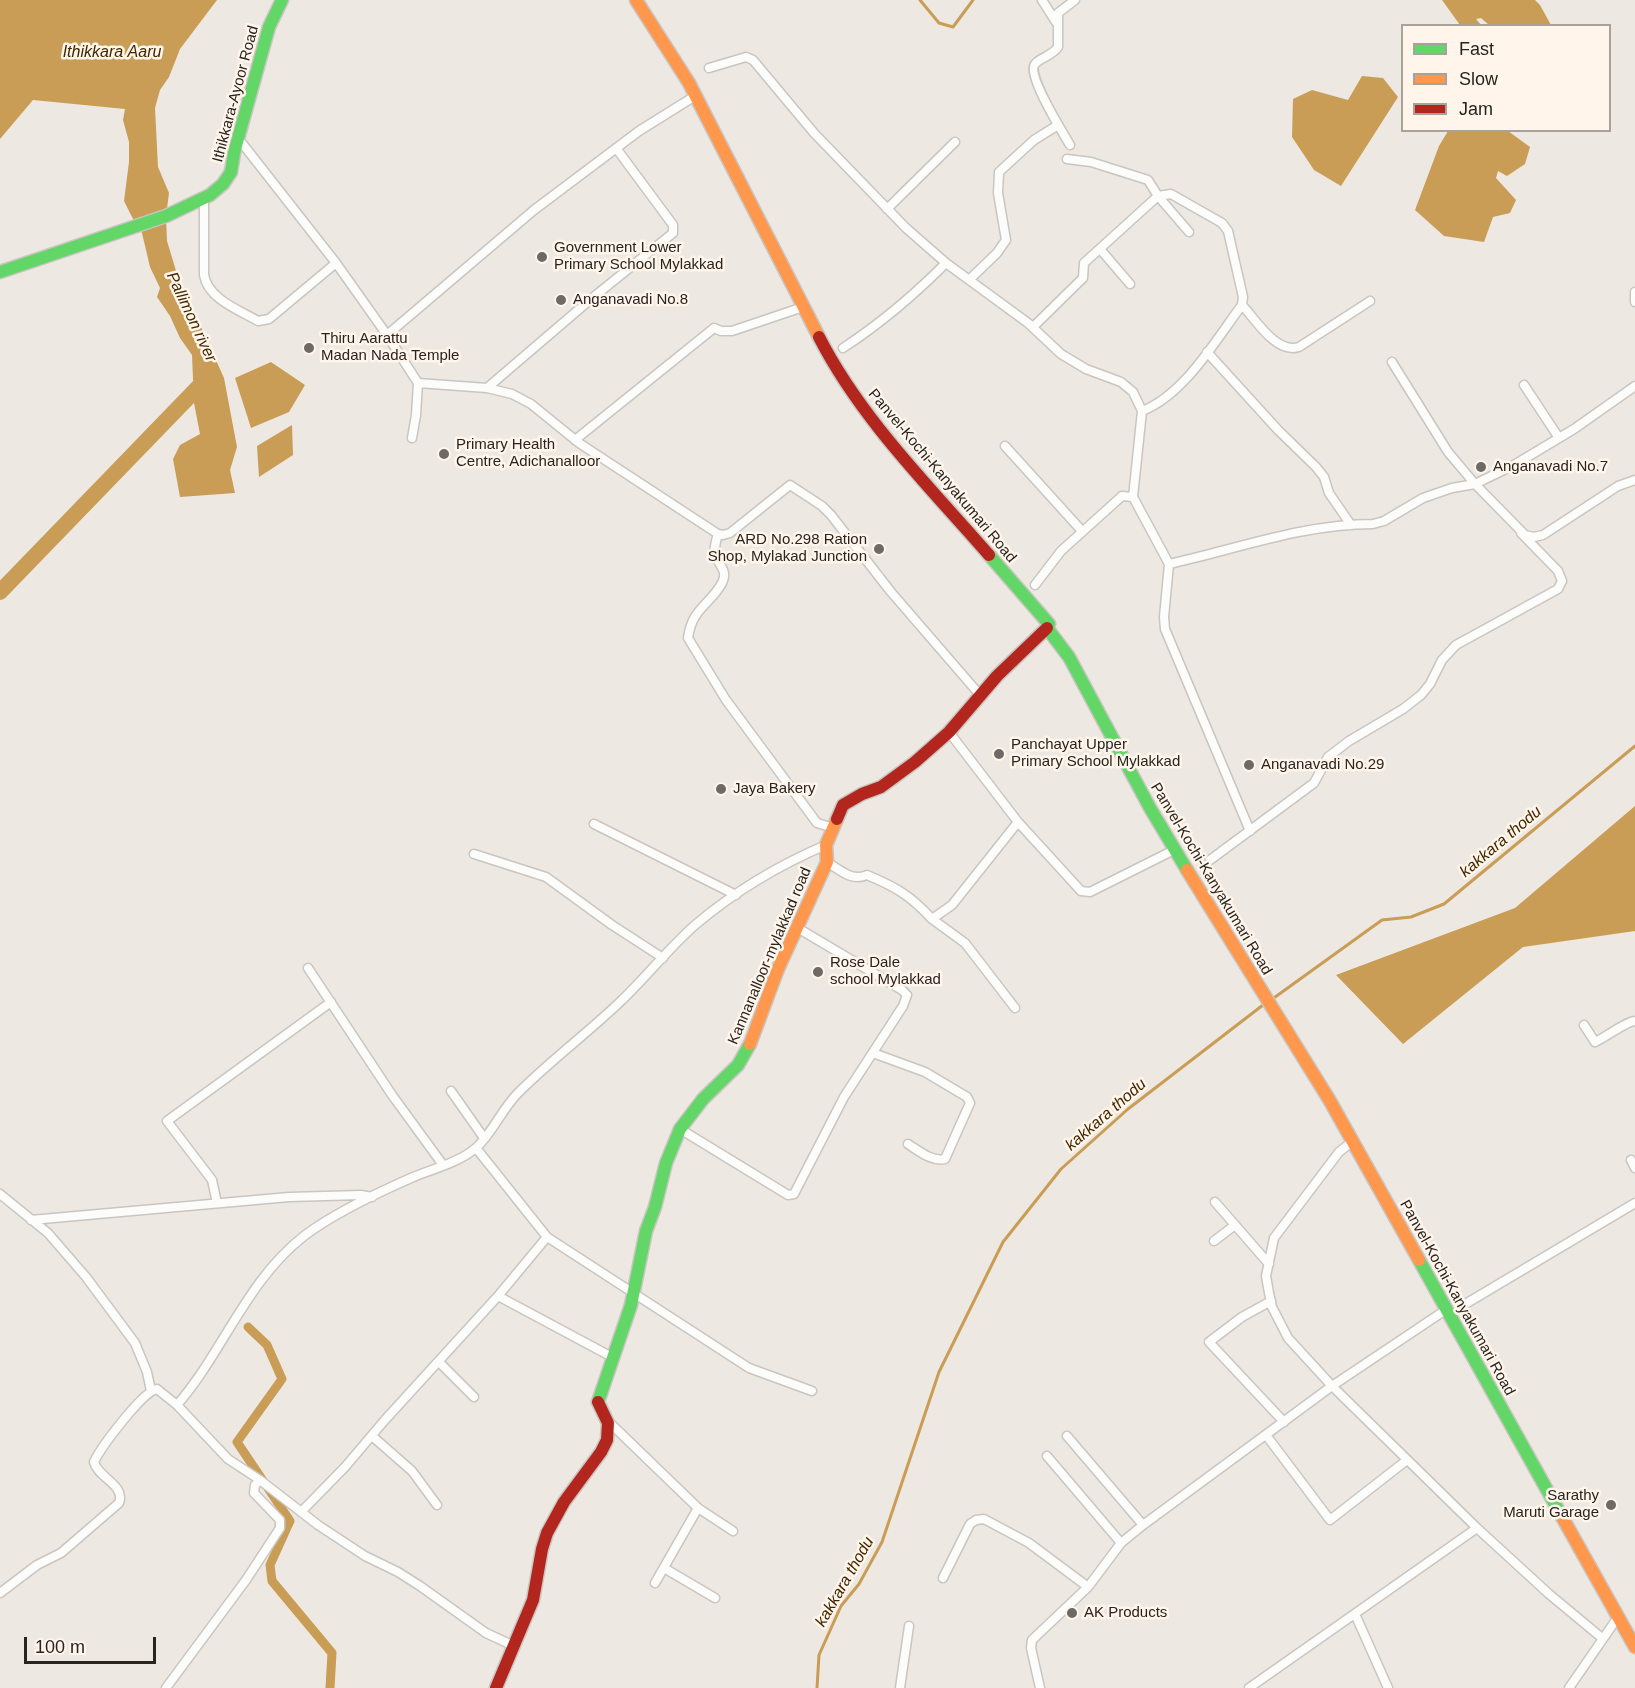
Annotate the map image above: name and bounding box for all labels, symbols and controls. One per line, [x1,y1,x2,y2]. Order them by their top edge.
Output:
street label: Ithikkara-Ayoor Road [209,24,263,164]
legend [1401,24,1611,132]
text: Fast [1459,39,1494,59]
water label: Ithikkara Aaru [63,43,161,63]
text: Slow [1459,69,1498,89]
text: Jam [1459,99,1493,119]
place label: Government Lower Primary School Mylakkad [554,239,723,274]
marker: Government Lower Primary School Mylakkad [535,250,549,264]
water label: Pallimon river [162,269,220,365]
place label: Anganavadi No.8 [573,291,688,309]
marker: Anganavadi No.8 [554,293,568,307]
place label: Thiru Aarattu Madan Nada Temple [321,330,459,365]
marker: Thiru Aarattu Madan Nada Temple [302,341,316,355]
street label: Panvel-Kochi-Kanyakumari Road [864,386,1020,566]
place label: Primary Health Centre, Adichanalloor [456,436,600,471]
marker: Primary Health Centre, Adichanalloor [437,447,451,461]
place label: Anganavadi No.7 [1493,458,1608,476]
marker: Anganavadi No.7 [1474,460,1488,474]
place label: ARD No.298 Ration Shop, Mylakad Junction [708,531,867,566]
marker: ARD No.298 Ration Shop, Mylakad Junction [872,542,886,556]
place label: Panchayat Upper Primary School Mylakkad [1011,736,1180,771]
marker: Panchayat Upper Primary School Mylakkad [992,747,1006,761]
place label: Anganavadi No.29 [1261,756,1384,774]
marker: Anganavadi No.29 [1242,758,1256,772]
place label: Jaya Bakery [733,780,816,798]
street label: Panvel-Kochi-Kanyakumari Road [1146,780,1276,978]
marker: Jaya Bakery [714,782,728,796]
water label: kakkara thodu [1456,802,1546,882]
street label: Kannanalloor-mylakkad road [724,865,816,1047]
place label: Rose Dale school Mylakkad [830,954,941,989]
marker: Rose Dale school Mylakkad [811,965,825,979]
water label: kakkara thodu [1062,1075,1150,1155]
street label: Panvel-Kochi-Kanyakumari Road [1396,1197,1518,1399]
place label: Sarathy Maruti Garage [1503,1487,1599,1522]
marker: Sarathy Maruti Garage [1604,1498,1618,1512]
water label: kakkara thodu [812,1534,878,1630]
place label: AK Products [1084,1604,1167,1622]
marker: AK Products [1065,1606,1079,1620]
scale bar [27,1625,159,1663]
text: 100 m [35,1637,85,1657]

